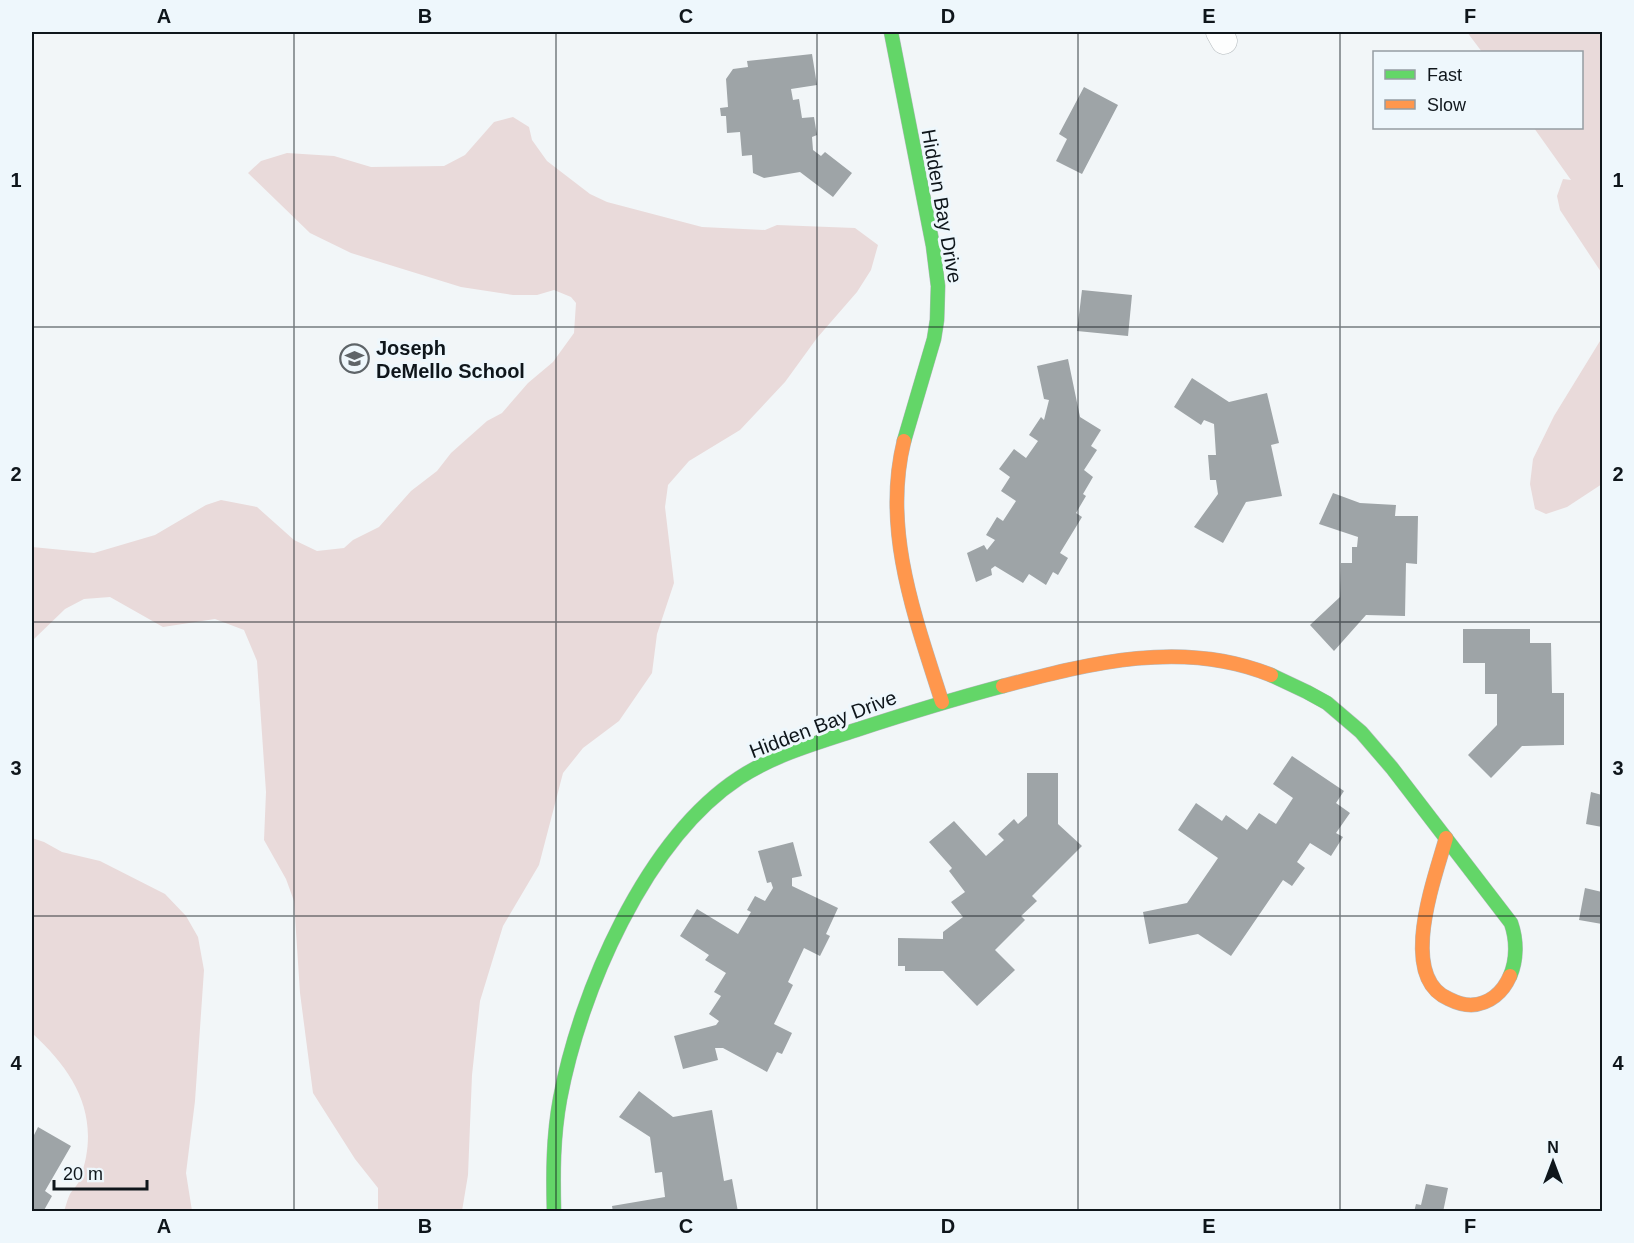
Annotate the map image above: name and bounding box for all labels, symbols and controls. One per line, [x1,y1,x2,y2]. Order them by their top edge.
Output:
text: A [157,5,171,27]
text: B [418,5,432,27]
text: C [679,5,693,27]
text: D [941,5,955,27]
text: E [1202,5,1216,27]
text: F [1464,5,1476,27]
legend [1373,51,1583,129]
text: Fast [1427,65,1462,85]
text: Slow [1427,95,1467,115]
street label: Hidden Bay Drive [918,127,966,285]
text: 1 [10,169,22,191]
text: 1 [1612,169,1624,191]
place label: Joseph DeMello School [376,337,525,382]
school or university icon: Joseph DeMello School [339,343,371,375]
text: 2 [10,463,22,485]
text: 2 [1612,463,1624,485]
street label: Hidden Bay Drive [746,686,900,762]
text: 3 [10,757,22,779]
text: 3 [1612,757,1624,779]
text: 4 [10,1052,22,1074]
text: 4 [1612,1052,1624,1074]
north arrow [1523,1132,1583,1192]
text: N [1547,1139,1559,1156]
scale bar [54,1153,147,1191]
text: 20 m [63,1164,103,1184]
text: A [157,1215,171,1237]
text: B [418,1215,432,1237]
text: C [679,1215,693,1237]
text: D [941,1215,955,1237]
text: E [1202,1215,1216,1237]
text: F [1464,1215,1476,1237]

